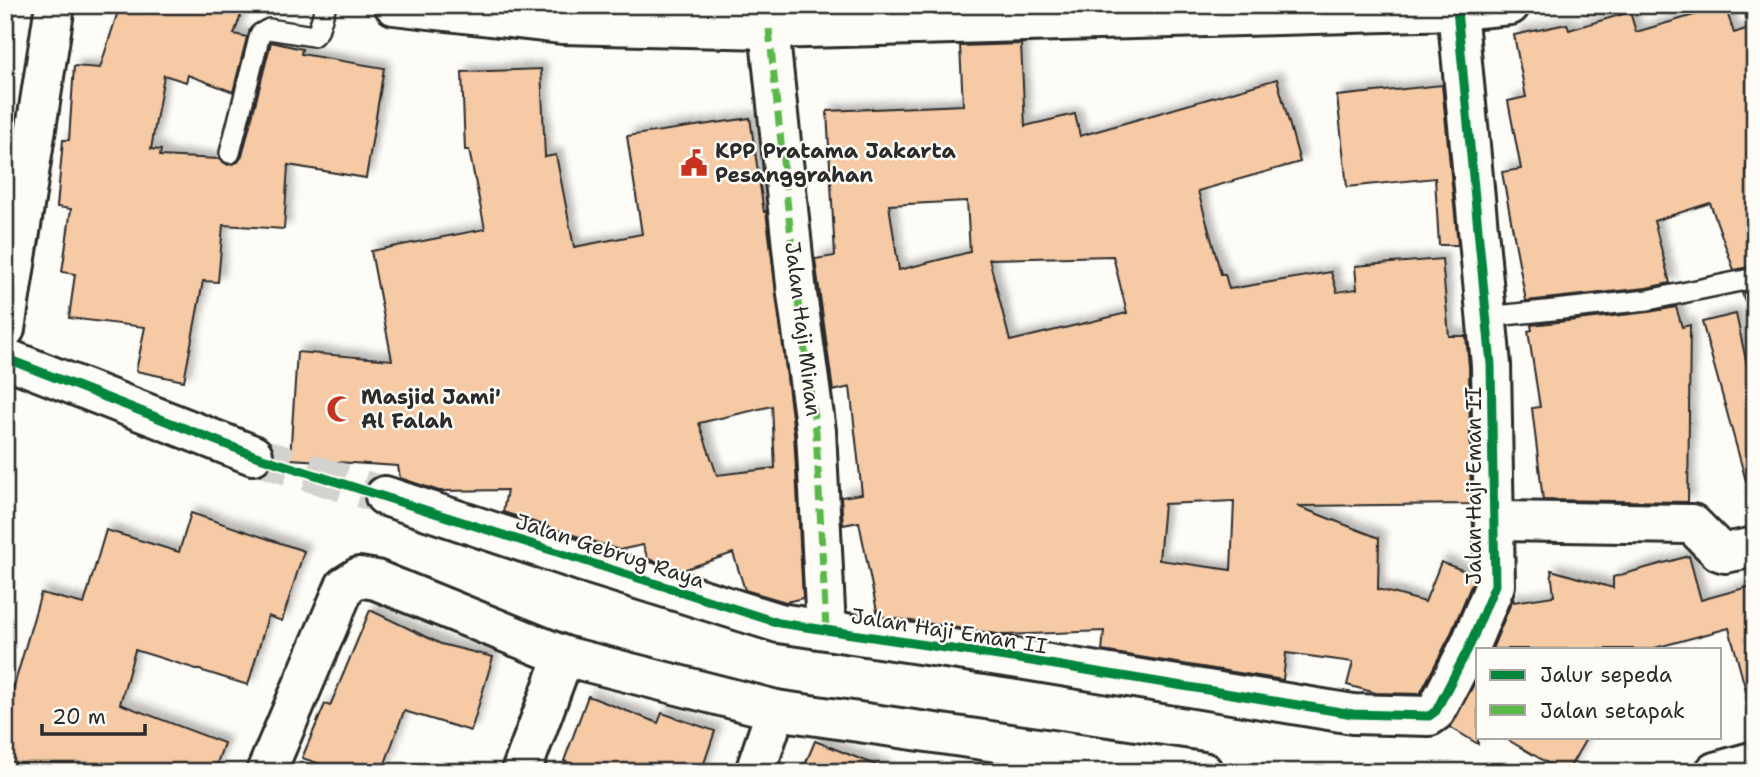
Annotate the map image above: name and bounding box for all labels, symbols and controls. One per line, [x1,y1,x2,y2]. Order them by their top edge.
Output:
place label: KPP Pratama Jakarta Pesanggrahan [715,137,956,189]
public building icon: KPP Pratama Jakarta Pesanggrahan [679,148,709,178]
street label: Jalan Haji Minan [778,240,828,418]
place label: Masjid Jami' Al Falah [361,383,501,435]
street label: Jalan Haji Eman II [1460,387,1488,585]
mosque icon: Masjid Jami' Al Falah [325,394,355,424]
street label: Jalan Gebrug Raya [512,507,708,595]
street label: Jalan Haji Eman II [849,602,1049,660]
legend [1476,648,1722,738]
text: Jalur sepeda [1540,661,1672,689]
scale bar [42,693,145,737]
text: Jalan setapak [1540,697,1685,725]
text: 20 m [52,703,106,731]

